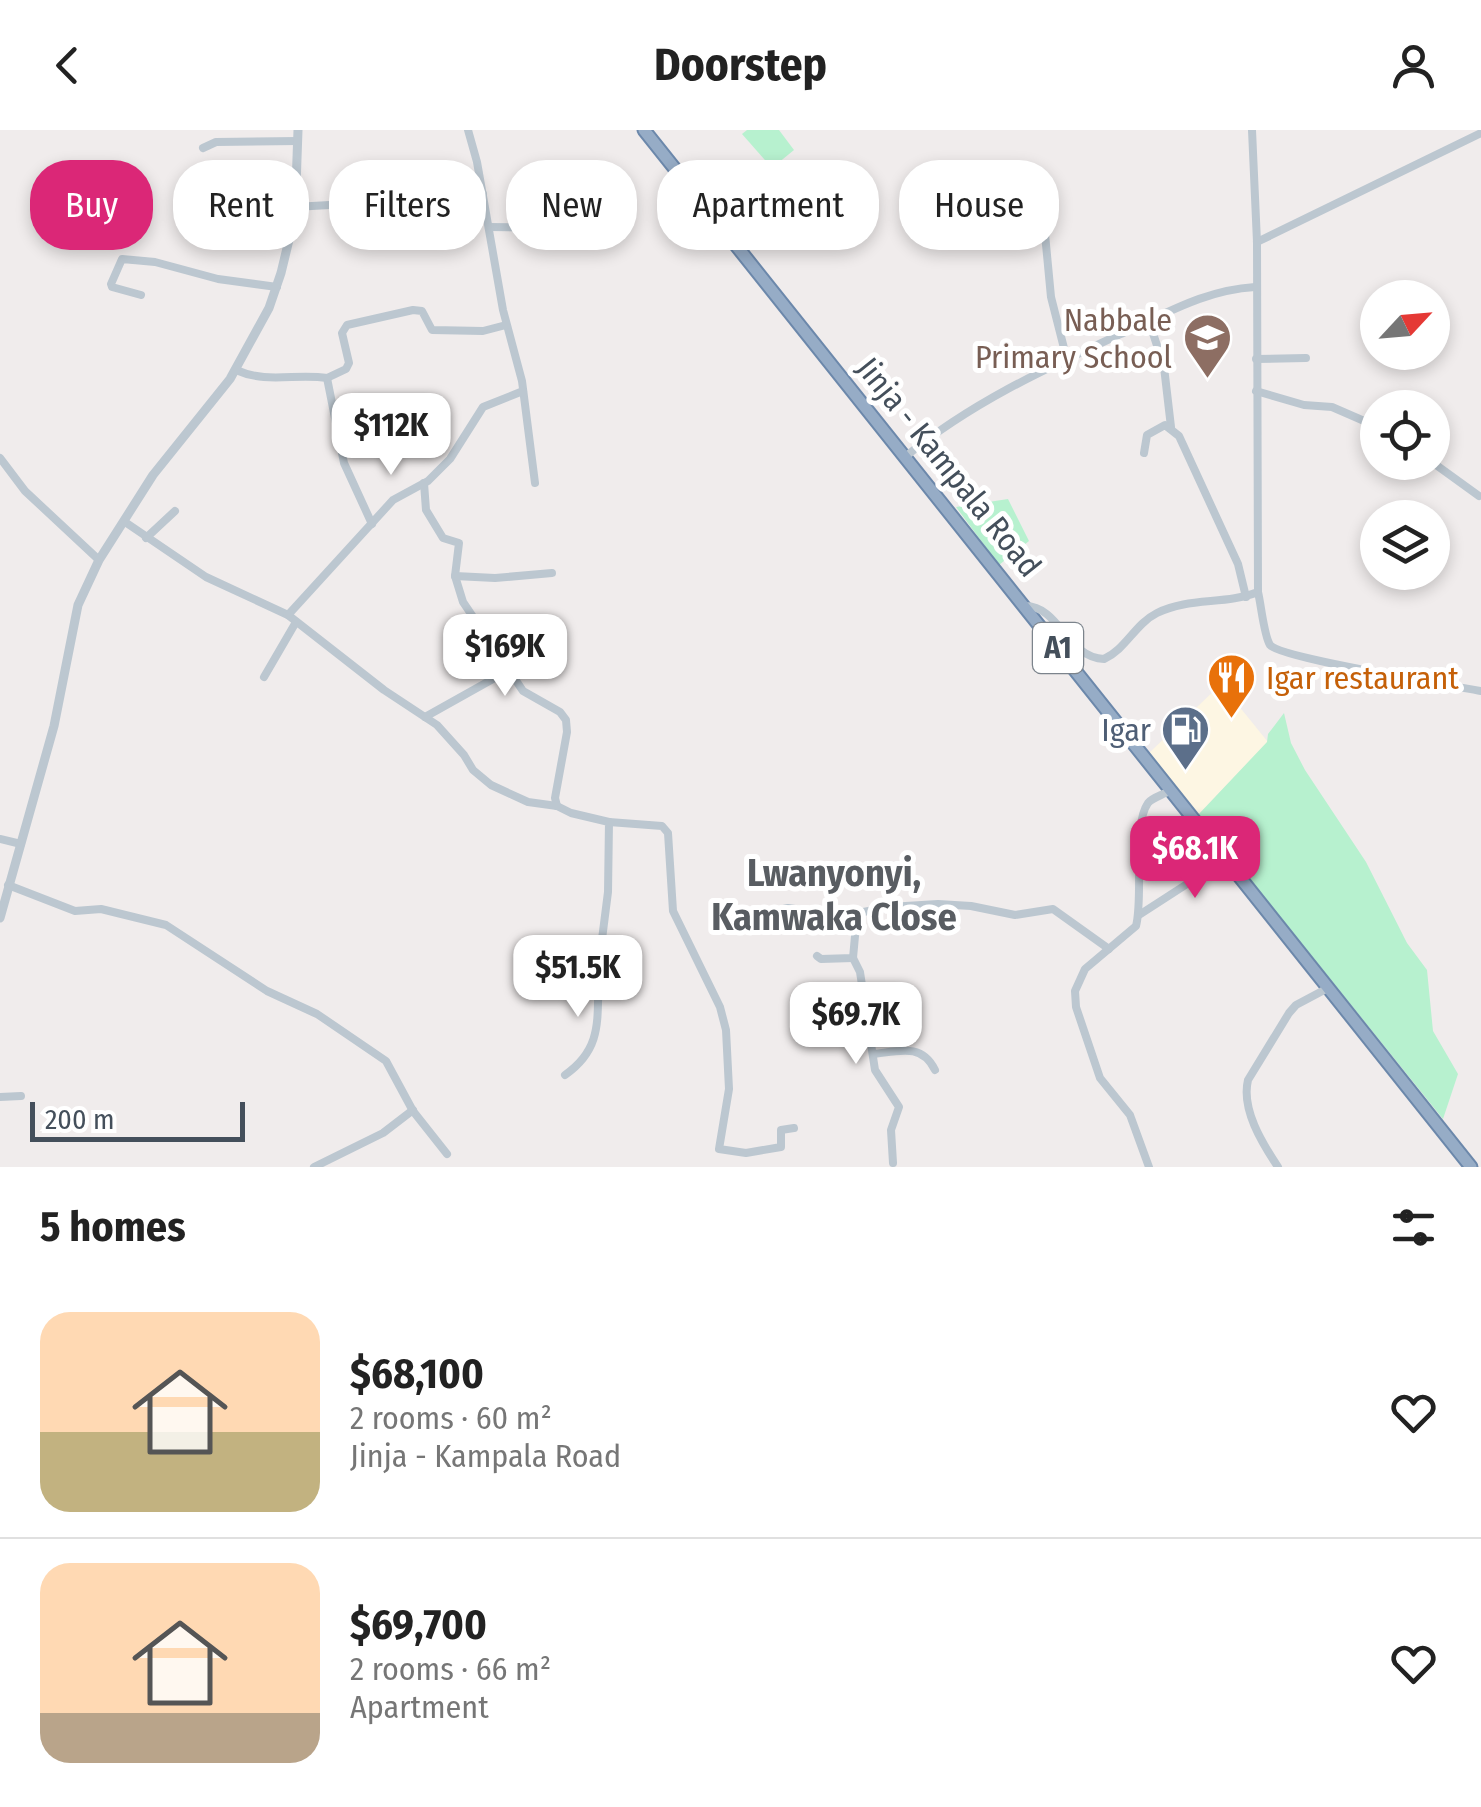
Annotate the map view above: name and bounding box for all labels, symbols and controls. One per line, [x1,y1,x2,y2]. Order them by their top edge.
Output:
icon: back [40,38,95,93]
text: Doorstep [654,38,827,92]
icon: person [1386,38,1441,93]
chip: Buy [30,160,153,250]
chip: Rent [173,160,309,250]
chip: Filters [329,160,486,250]
chip: New [506,160,637,250]
chip: Apartment [657,160,879,250]
chip: House [899,160,1059,250]
north arrow [1360,280,1450,370]
map controls [1360,280,1450,590]
place label: Nabbale Primary School [975,301,1172,376]
school or university icon: Nabbale Primary School [1181,312,1233,380]
street label: Jinja - Kampala Road [849,350,1049,584]
button: locate [1360,390,1450,480]
pin: $112K [321,393,461,478]
text: $112K [354,406,428,444]
button: layers [1360,500,1450,590]
pin: $169K [435,614,575,699]
road number: A1 [1033,623,1083,673]
text: $169K [465,627,545,665]
restaurant icon: Igar restaurant [1205,652,1257,720]
place label: Igar restaurant [1266,659,1459,697]
fuel station icon: Igar [1160,704,1212,772]
place label: Igar [1101,711,1151,749]
pin: $68.1K [1114,816,1276,901]
text: $68.1K [1152,829,1238,867]
district label: Lwanyonyi, Kamwaka Close [711,850,957,940]
pin: $51.5K [497,935,659,1020]
text: $51.5K [535,948,621,986]
pin: $69.7K [775,982,937,1067]
text: $69.7K [812,995,900,1033]
scale bar [30,1097,245,1141]
text: 200 m [45,1103,115,1136]
icon: filters [1386,1200,1441,1255]
text: 5 homes [40,1202,186,1252]
text: $68,100 [350,1349,484,1399]
icon: home [120,1352,240,1472]
icon: heart [1386,1385,1441,1440]
text: 2 rooms · 60 m² [350,1399,552,1437]
text: Jinja - Kampala Road [350,1437,621,1475]
text: $69,700 [350,1600,487,1650]
icon: home [120,1603,240,1723]
icon: heart [1386,1636,1441,1691]
text: 2 rooms · 66 m² [350,1650,551,1688]
text: Apartment [350,1688,489,1726]

